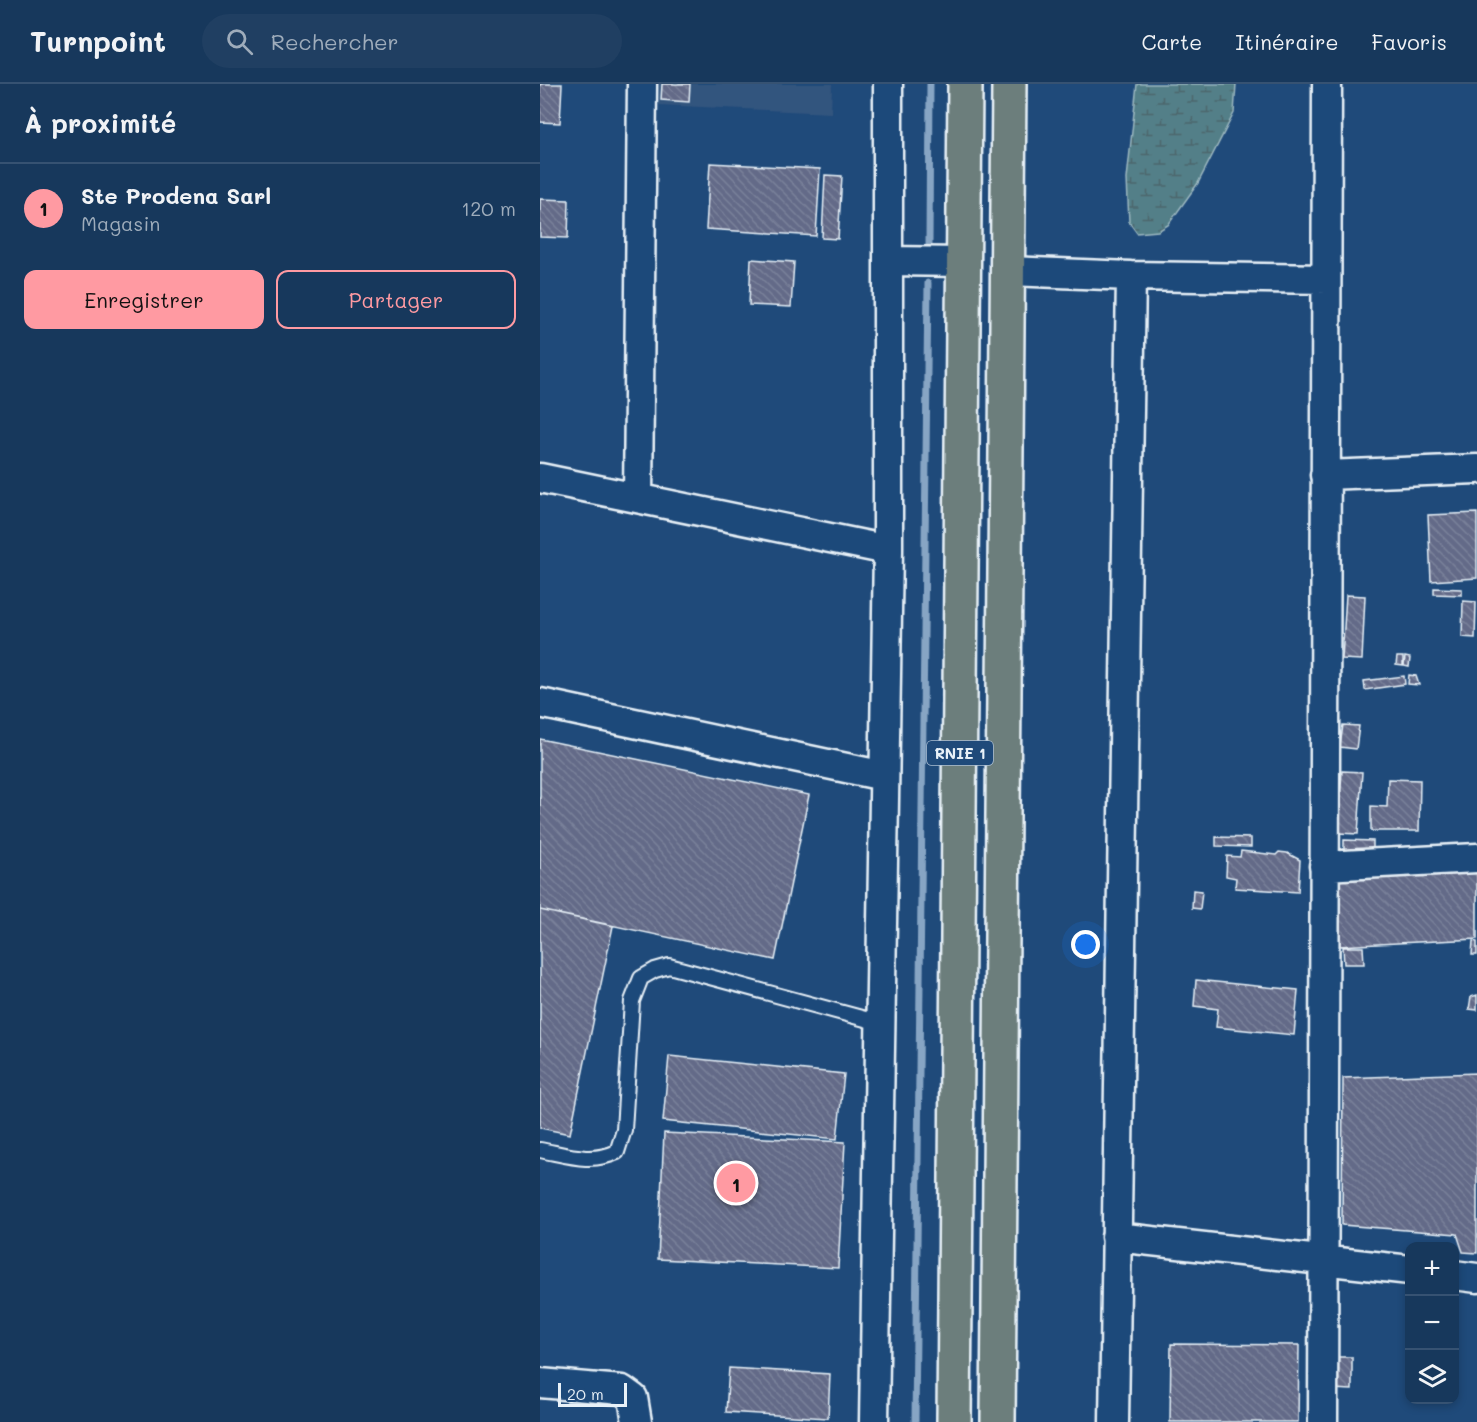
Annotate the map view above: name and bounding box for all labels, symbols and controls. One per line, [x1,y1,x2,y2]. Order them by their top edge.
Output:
search box [202,14,622,68]
text: Turnpoint [30,23,166,59]
icon: search [223,25,256,58]
text: Rechercher [271,27,399,56]
text: Carte [1141,28,1202,55]
text: Itinéraire [1235,28,1338,55]
text: Favoris [1371,28,1447,55]
text: À proximité [24,106,176,140]
text: Ste Prodena Sarl [81,181,271,210]
text: 1 [39,195,48,221]
text: 120 m [461,195,516,221]
text: Magasin [81,210,160,236]
button: Enregistrer [24,270,264,329]
button: Partager [276,270,516,329]
road number: RNIE 1 [927,741,993,765]
your location [1071,930,1100,959]
pin: 1 [716,1160,756,1206]
map controls [1405,1242,1459,1404]
button: + [1405,1242,1459,1296]
button: − [1405,1296,1459,1350]
button: layers [1405,1350,1459,1404]
scale bar [558,1380,627,1408]
text: 20 m [567,1383,604,1404]

